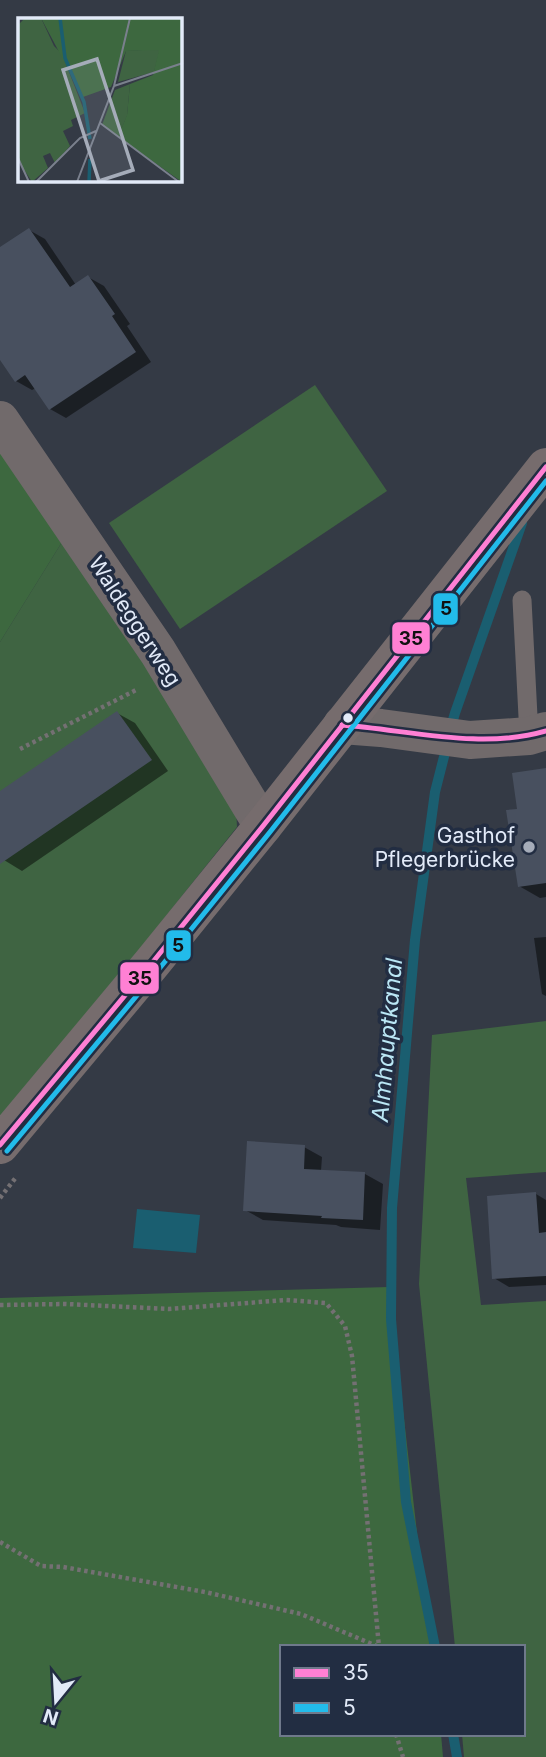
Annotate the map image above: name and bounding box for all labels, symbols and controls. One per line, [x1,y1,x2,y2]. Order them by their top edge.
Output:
inset map [18,18,182,182]
street label: Waldeggerweg [84,551,186,691]
line badge: 5 [432,592,459,626]
text: 5 [440,597,452,620]
line badge: 35 [391,621,431,655]
text: 35 [399,627,423,650]
unlabelled marker [341,711,355,725]
place label: Gasthof Pflegerbrücke [375,823,515,872]
marker: Gasthof Pflegerbrücke [521,839,537,855]
line badge: 5 [165,929,192,962]
text: 5 [172,934,184,957]
water label: Almhauptkanal [366,957,408,1124]
line badge: 35 [119,961,160,995]
text: 35 [128,967,152,990]
legend [280,1645,525,1736]
text: 35 [343,1660,369,1685]
north arrow [21,1666,91,1736]
text: 5 [343,1695,356,1720]
text: N [40,1704,61,1730]

